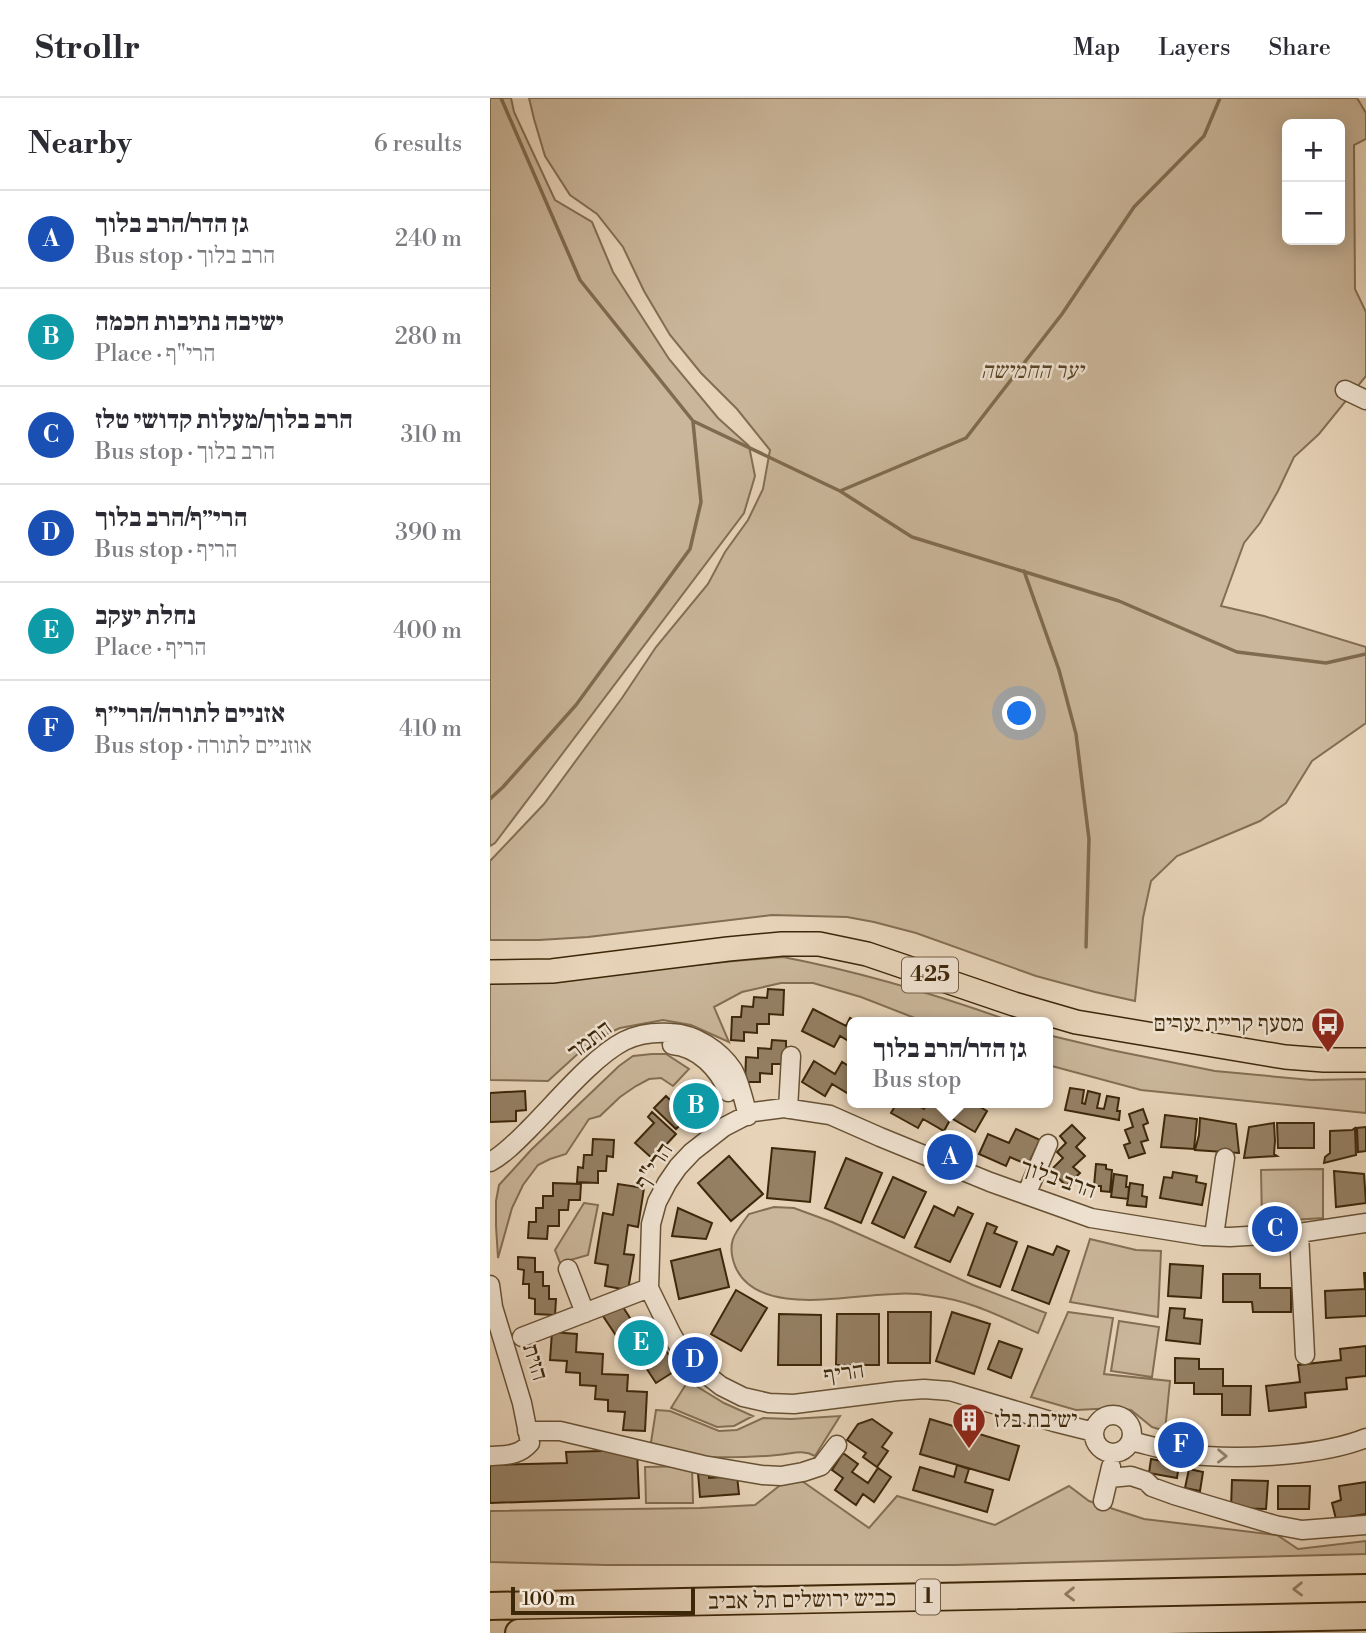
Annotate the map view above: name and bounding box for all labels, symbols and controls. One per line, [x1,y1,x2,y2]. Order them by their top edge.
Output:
text: Strollr [35,28,140,69]
text: Map [1073,33,1120,63]
text: Layers [1158,33,1230,63]
text: Share [1268,33,1331,63]
map controls [1282,119,1345,245]
button: + [1282,119,1345,182]
text: Nearby [28,125,132,163]
text: 6 results [374,130,462,158]
button: − [1282,182,1345,245]
text: גן הדר/הרב בלוך [95,208,249,240]
text: A [43,225,59,253]
text: 240 m [395,225,462,253]
text: Bus stop · הרב בלוך [95,242,275,270]
text: ישיבה נתיבות חכמה [95,306,284,338]
text: B [42,323,60,351]
text: 280 m [395,323,462,351]
text: Place · הרי"ף [95,340,215,368]
park label: יער החמישה [981,357,1086,385]
text: הרב בלוך/מעלות קדושי טלז [95,404,353,436]
text: C [43,421,59,449]
text: 310 m [401,421,462,449]
text: Bus stop · הרב בלוך [95,438,275,466]
text: הרי״ף/הרב בלוך [95,502,248,534]
text: D [42,519,60,547]
text: 390 m [395,519,462,547]
text: Bus stop · הריף [95,536,237,564]
text: נחלת יעקב [95,600,196,632]
text: E [43,617,59,645]
text: 400 m [393,617,462,645]
text: Place · הריף [95,634,206,662]
your location [1002,696,1036,730]
text: אזניים לתורה/הרי״ף [95,698,285,730]
text: F [43,715,59,743]
text: 410 m [399,715,462,743]
text: Bus stop · אוזניים לתורה [95,732,312,760]
road number: 425 [902,958,958,992]
bus stop icon: מסעף קריית יערים [1309,1005,1347,1054]
place label: מסעף קריית יערים [1154,1010,1304,1038]
street label: התמר [562,1014,618,1066]
popup [847,1017,1053,1108]
text: גן הדר/הרב בלוך [873,1033,1027,1065]
text: Bus stop [873,1066,962,1094]
pin: B [673,1080,719,1132]
pin: A [927,1131,973,1183]
street label: הרי"ף [629,1138,679,1194]
street label: הרב בלוך [1016,1153,1100,1205]
pin: C [1252,1203,1298,1255]
pin: E [618,1317,664,1369]
pin: D [672,1334,718,1386]
street label: הזית [516,1340,554,1384]
street label: הריף [822,1356,866,1390]
building icon: ישיבת בלז [950,1401,988,1450]
place label: ישיבת בלז [994,1406,1078,1434]
pin: F [1158,1419,1204,1471]
one-way arrow [1217,1449,1228,1464]
road number: 1 [916,1580,940,1614]
one-way arrow [1292,1582,1303,1597]
scale bar [511,1584,695,1616]
street label: כביש ירושלים תל אביב [708,1584,896,1616]
one-way arrow [1065,1586,1075,1602]
text: 100 m [522,1587,575,1611]

